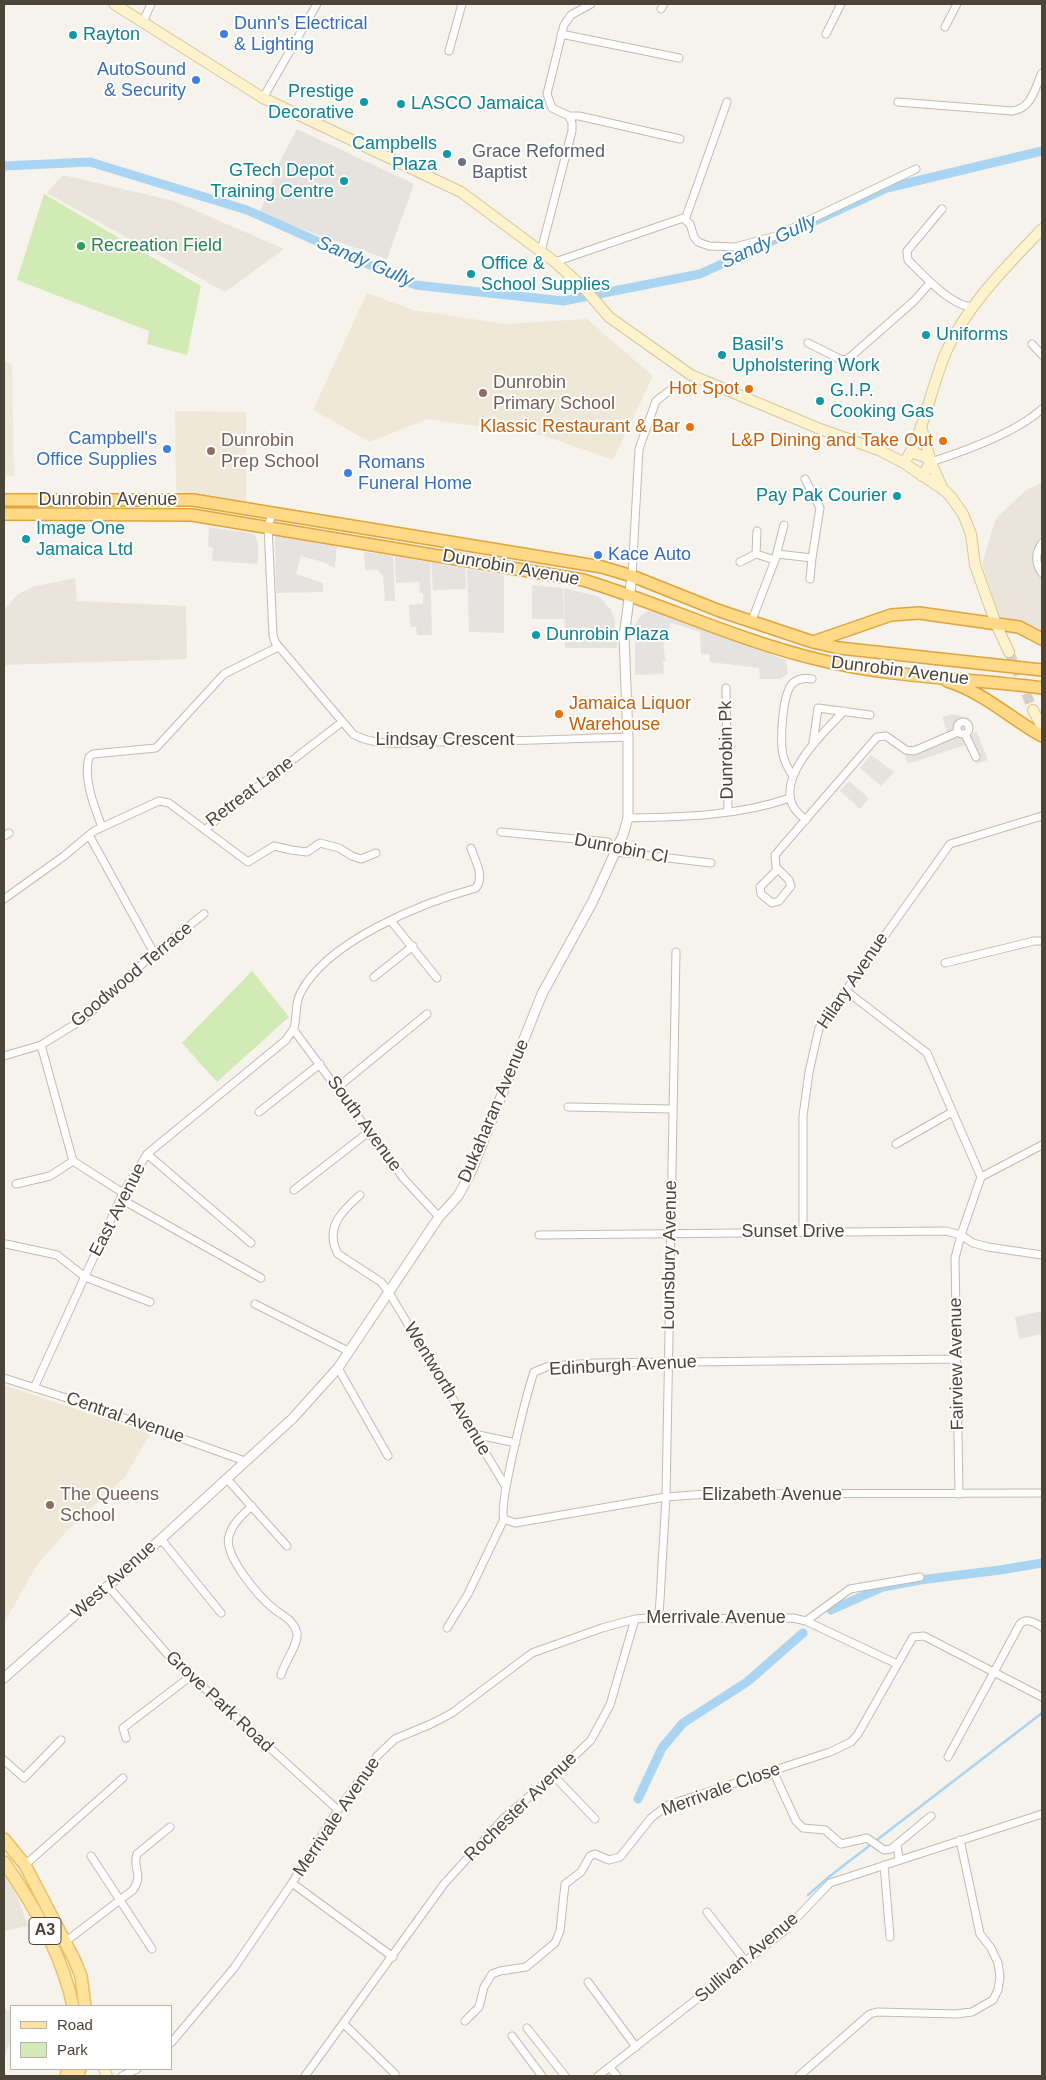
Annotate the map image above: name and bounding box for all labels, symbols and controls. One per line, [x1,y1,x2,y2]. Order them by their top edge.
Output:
place label: Dunn's Electrical & Lighting [234,13,367,56]
place label: Rayton [83,24,140,46]
marker: Dunn's Electrical & Lighting [218,28,230,40]
marker: Rayton [67,29,79,41]
place label: AutoSound & Security [97,59,186,102]
marker: AutoSound & Security [190,74,202,86]
place label: Prestige Decorative [268,81,354,124]
place label: LASCO Jamaica [411,93,544,115]
marker: Prestige Decorative [358,96,370,108]
marker: LASCO Jamaica [395,98,407,110]
place label: Campbells Plaza [352,133,437,176]
place label: Grace Reformed Baptist [472,141,605,183]
marker: Campbells Plaza [441,148,453,160]
marker: Grace Reformed Baptist [456,156,468,168]
place label: GTech Depot Training Centre [211,160,334,202]
marker: GTech Depot Training Centre [338,175,350,187]
water label: Sandy Gully [718,210,820,274]
water label: Sandy Gully [313,231,417,293]
place label: Recreation Field [91,235,222,257]
marker: Recreation Field [75,240,87,252]
place label: Office & School Supplies [481,253,610,296]
marker: Office & School Supplies [465,268,477,280]
place label: Uniforms [936,324,1008,346]
marker: Uniforms [920,329,932,341]
place label: Basil's Upholstering Work [732,334,880,376]
marker: Basil's Upholstering Work [716,349,728,361]
place label: Dunrobin Primary School [493,372,615,414]
place label: Hot Spot [669,378,739,400]
place label: G.I.P. Cooking Gas [830,380,934,422]
marker: Hot Spot [743,383,755,395]
marker: Dunrobin Primary School [477,387,489,399]
marker: G.I.P. Cooking Gas [814,395,826,407]
place label: Klassic Restaurant & Bar [480,416,680,438]
marker: Klassic Restaurant & Bar [684,421,696,433]
place label: Campbell's Office Supplies [36,428,157,470]
place label: Dunrobin Prep School [221,430,319,472]
place label: L&P Dining and Take Out [731,430,933,452]
marker: L&P Dining and Take Out [937,435,949,447]
marker: Campbell's Office Supplies [161,443,173,455]
marker: Dunrobin Prep School [205,445,217,457]
place label: Romans Funeral Home [358,452,472,494]
marker: Romans Funeral Home [342,467,354,479]
place label: Pay Pak Courier [756,485,887,507]
street label: Dunrobin Avenue [39,489,177,511]
marker: Pay Pak Courier [891,490,903,502]
place label: Image One Jamaica Ltd [36,518,133,560]
marker: Image One Jamaica Ltd [20,533,32,545]
place label: Kace Auto [608,544,691,566]
street label: Dunrobin Avenue [441,545,581,591]
marker: Kace Auto [592,549,604,561]
place label: Dunrobin Plaza [546,624,669,646]
marker: Dunrobin Plaza [530,629,542,641]
street label: Dunrobin Avenue [830,652,970,690]
place label: Jamaica Liquor Warehouse [569,693,691,736]
street label: Dunrobin Pk [715,700,739,800]
marker: Jamaica Liquor Warehouse [553,708,565,720]
street label: Lindsay Crescent [375,729,515,751]
street label: Retreat Lane [202,752,298,832]
street label: Dunrobin Cl [572,829,670,869]
street label: Goodwood Terrace [67,918,197,1032]
street label: Hilary Avenue [813,929,893,1033]
street label: Dukaharan Avenue [454,1036,534,1186]
street label: South Avenue [322,1072,406,1176]
street label: East Avenue [85,1160,151,1260]
street label: Lounsbury Avenue [658,1180,682,1330]
street label: Sunset Drive [741,1221,845,1243]
street label: Fairview Avenue [945,1297,969,1431]
street label: Wentworth Avenue [399,1319,495,1459]
street label: Edinburgh Avenue [549,1351,697,1381]
street label: Central Avenue [63,1388,187,1448]
place label: The Queens School [60,1484,159,1526]
street label: Elizabeth Avenue [702,1484,842,1506]
marker: The Queens School [44,1499,56,1511]
street label: West Avenue [67,1536,161,1624]
street label: Merrivale Avenue [646,1607,786,1629]
street label: Grove Park Road [161,1647,277,1757]
street label: Rochester Avenue [460,1748,582,1866]
street label: Merrivale Avenue [289,1753,385,1881]
street label: Merrivale Close [659,1758,783,1822]
street label: Sullivan Avenue [691,1908,803,2008]
road number: A3 [29,1918,61,1944]
legend [10,2005,172,2070]
text: Road [57,2016,93,2033]
text: Park [57,2041,88,2058]

